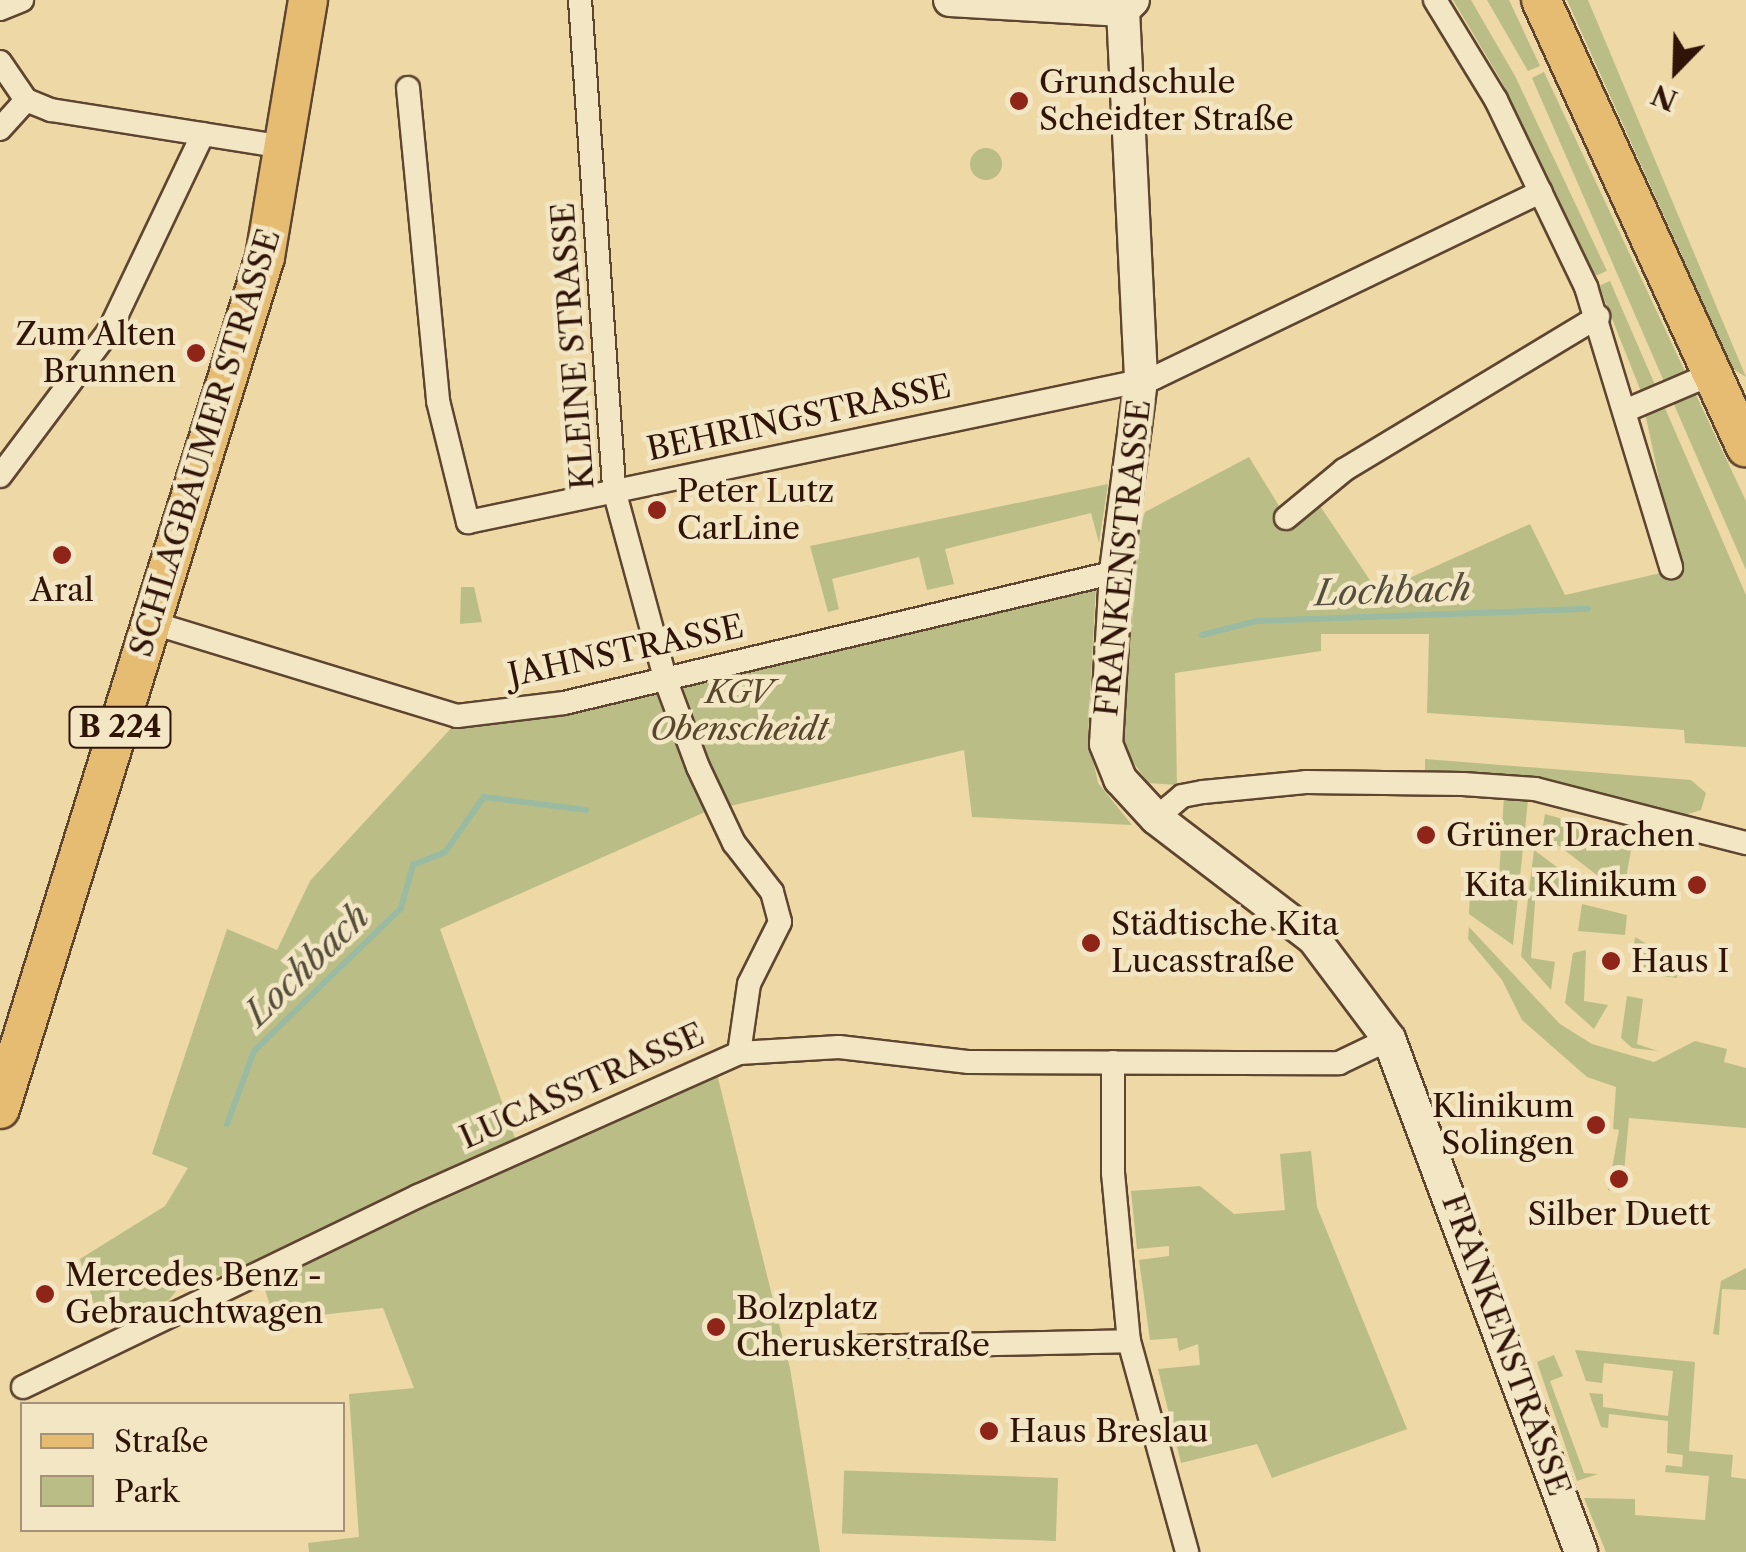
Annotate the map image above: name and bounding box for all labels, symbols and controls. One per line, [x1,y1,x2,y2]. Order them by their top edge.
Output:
north arrow [1626,20,1726,120]
place label: Grundschule Scheidter Straße [1039,64,1294,139]
text: N [1646,77,1682,118]
marker: Grundschule Scheidter Straße [1008,90,1030,112]
street label: KLEINE STRASSE [544,201,602,491]
street label: SCHLAGBAUMER STRASSE [121,224,289,662]
place label: Zum Alten Brunnen [14,316,176,391]
marker: Zum Alten Brunnen [185,342,207,364]
street label: BEHRINGSTRASSE [644,367,954,469]
street label: FRANKENSTRASSE [1087,398,1159,718]
place label: Peter Lutz CarLine [677,473,835,548]
marker: Peter Lutz CarLine [646,499,668,521]
marker: Aral [51,544,73,566]
water label: Lochbach [1314,567,1472,615]
place label: Aral [30,571,94,609]
street label: JAHNSTRASSE [505,607,747,695]
park label: KGV Obenscheidt [650,674,828,749]
road number: B 224 [68,702,172,752]
place label: Grüner Drachen [1446,816,1695,854]
marker: Grüner Drachen [1415,824,1437,846]
place label: Kita Klinikum [1464,866,1677,904]
marker: Kita Klinikum [1686,874,1708,896]
water label: Lochbach [236,896,378,1034]
place label: Städtische Kita Lucasstraße [1111,906,1339,981]
marker: Städtische Kita Lucasstraße [1080,932,1102,954]
place label: Haus I [1631,942,1729,980]
marker: Haus I [1600,950,1622,972]
street label: LUCASSTRASSE [454,1015,710,1157]
place label: Klinikum Solingen [1432,1088,1574,1163]
marker: Klinikum Solingen [1583,1112,1609,1138]
marker: Silber Duett [1608,1168,1630,1190]
street label: FRANKENSTRASSE [1434,1189,1578,1501]
place label: Silber Duett [1527,1195,1711,1233]
place label: Mercedes Benz - Gebrauchtwagen [65,1257,323,1332]
marker: Mercedes Benz - Gebrauchtwagen [34,1283,56,1305]
place label: Bolzplatz Cheruskerstraße [736,1290,990,1365]
marker: Bolzplatz Cheruskerstraße [705,1316,727,1338]
legend [20,1402,345,1532]
place label: Haus Breslau [1009,1412,1208,1450]
marker: Haus Breslau [978,1420,1000,1442]
text: Straße [114,1423,209,1460]
text: Park [114,1473,179,1510]

